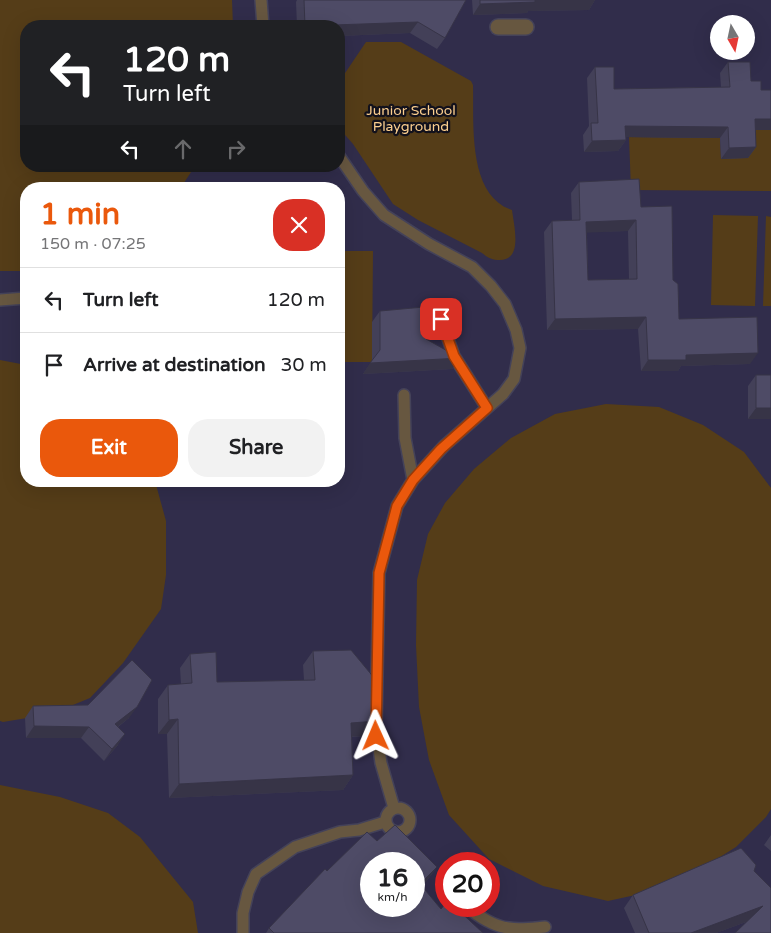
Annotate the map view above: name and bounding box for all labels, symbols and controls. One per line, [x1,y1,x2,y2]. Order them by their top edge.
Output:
north arrow [710,15,755,60]
map controls [710,15,755,60]
text: 120 m [123,39,230,81]
icon: left [40,40,105,105]
text: Turn left [123,81,211,107]
park label: Junior School Playground [366,102,456,135]
icon: left [116,135,144,163]
icon: ahead [169,135,197,163]
icon: right [222,135,250,163]
text: 1 min [40,196,120,233]
button: close [273,199,325,251]
text: 150 m · 07:25 [40,234,146,254]
icon: left [40,286,68,314]
text: Turn left [83,289,159,311]
text: 120 m [267,289,325,311]
pin [420,298,462,340]
icon: arrive [427,305,455,333]
icon: arrive [40,351,68,379]
text: Arrive at destination [83,354,266,376]
text: 30 m [281,354,327,376]
button: Exit [40,419,178,477]
button: Share [188,419,325,477]
position arrow [349,709,401,761]
speed limit sign: 20 [435,852,500,917]
text: 16 [377,863,408,893]
text: km/h [377,890,408,904]

